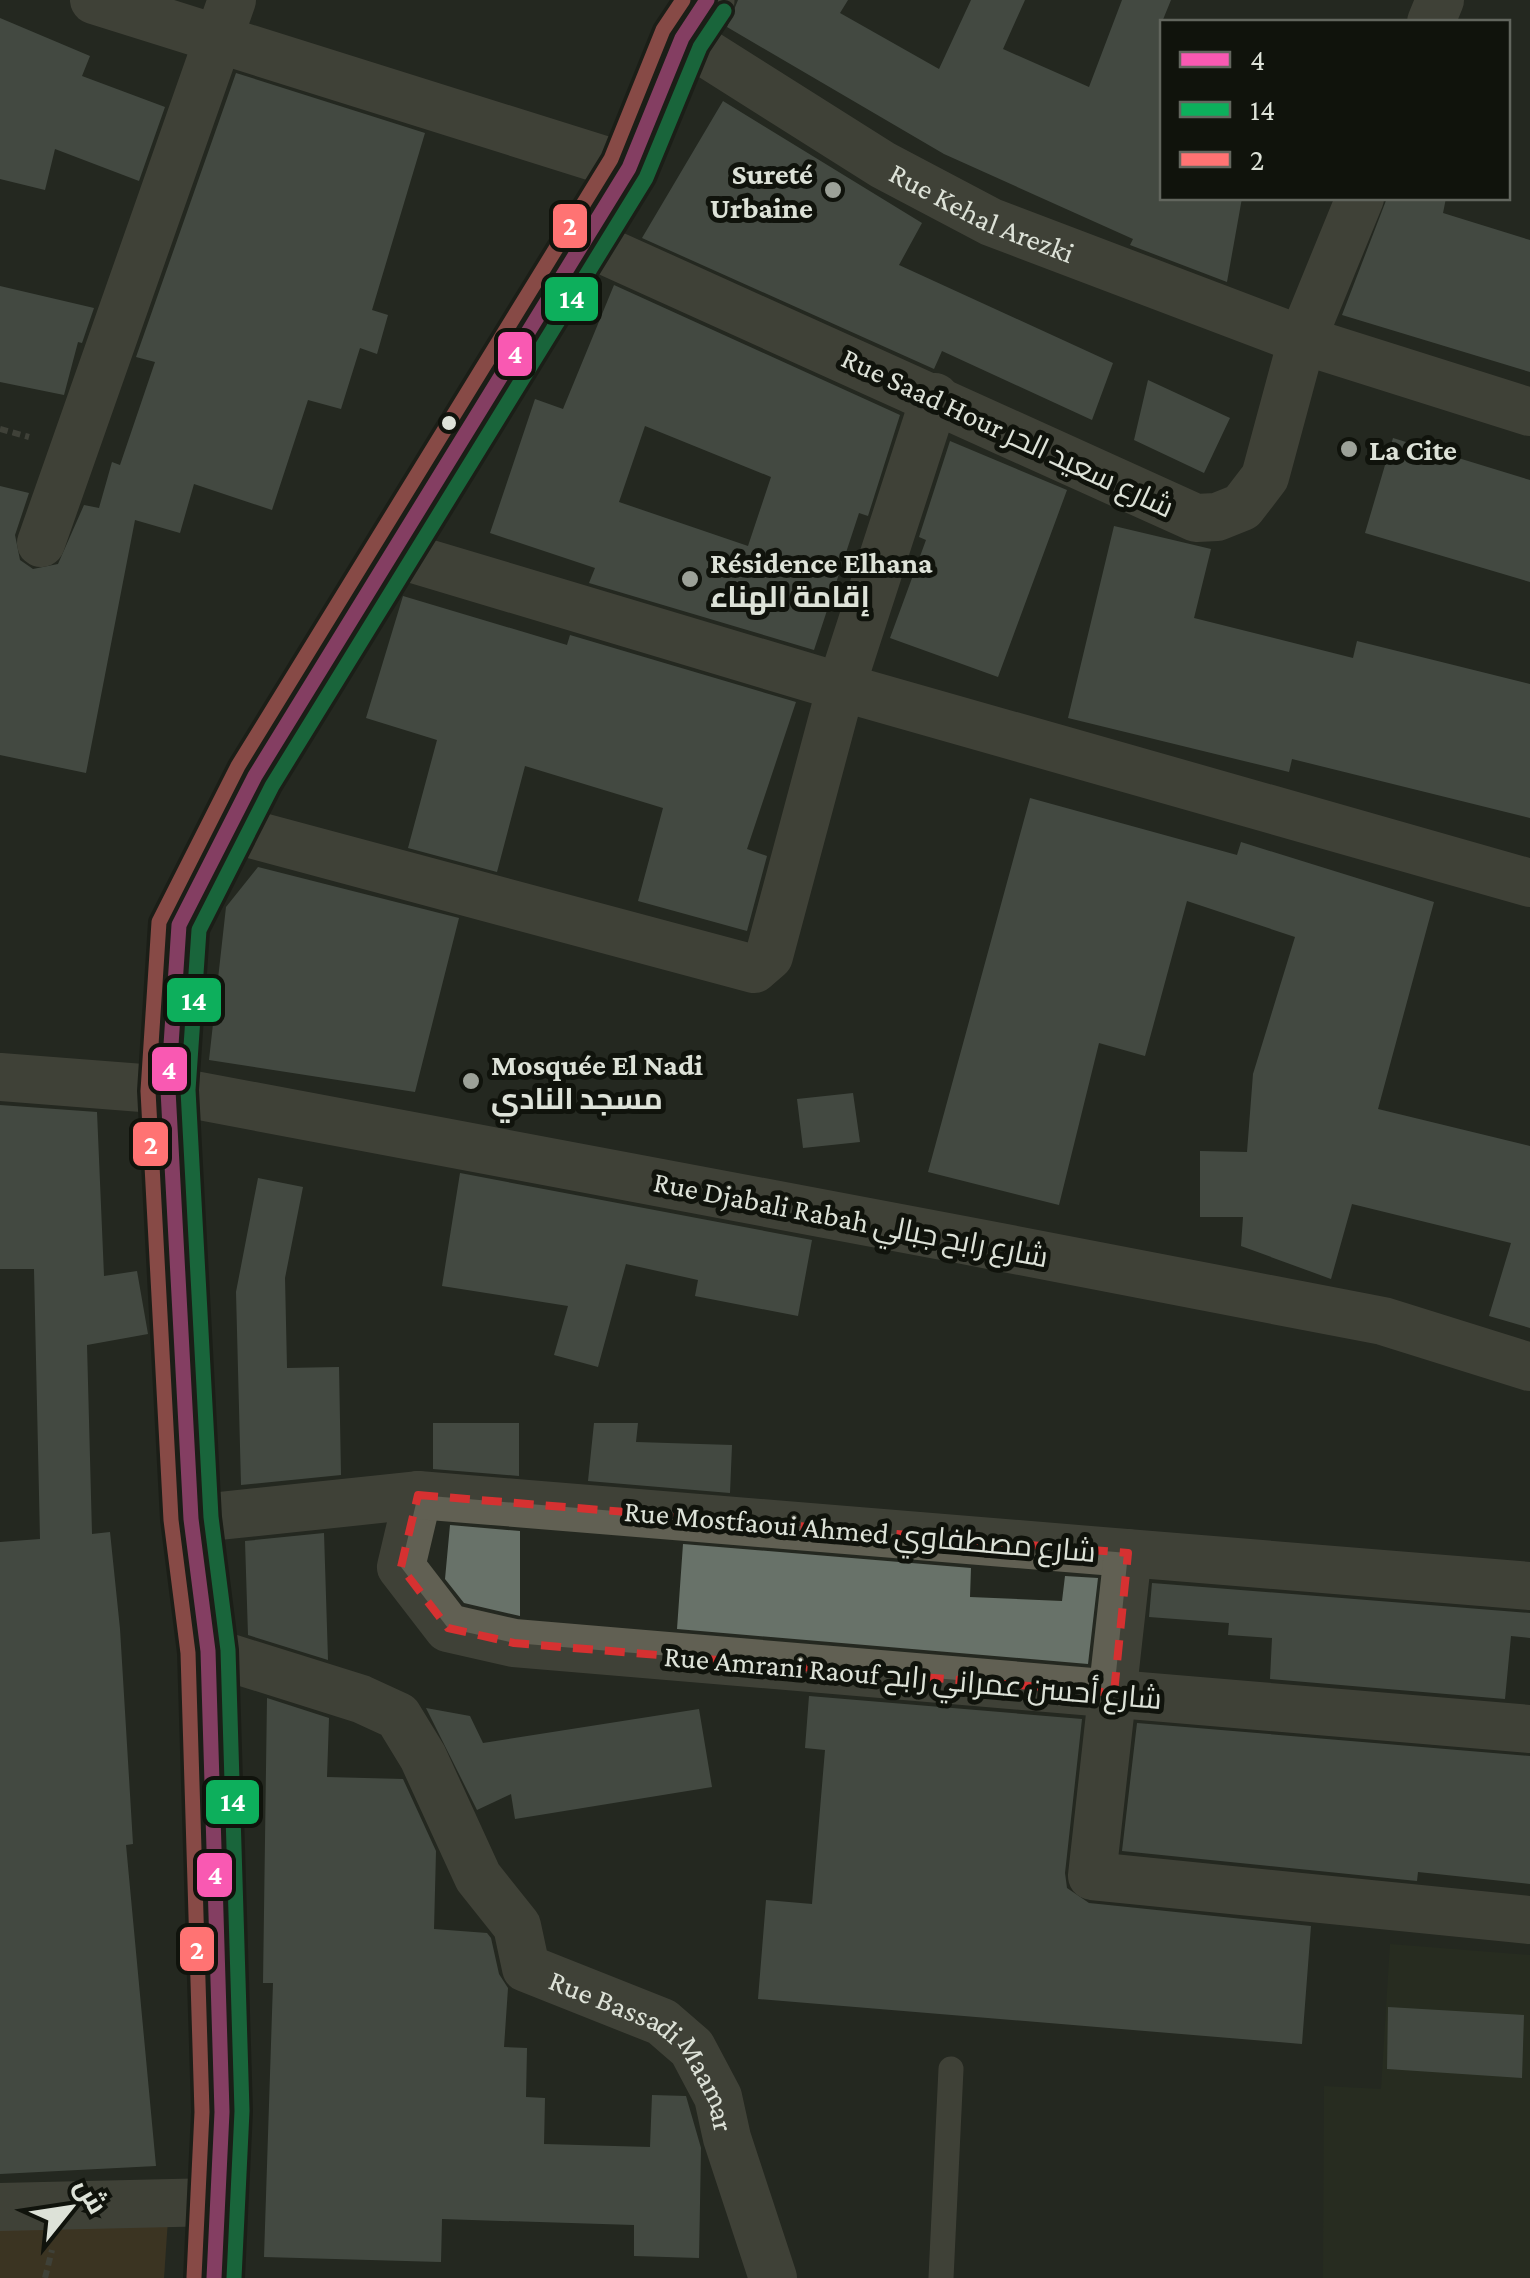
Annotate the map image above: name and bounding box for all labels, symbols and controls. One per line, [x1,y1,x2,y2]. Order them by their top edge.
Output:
legend [1160,20,1510,200]
text: 4 [1250,43,1265,76]
text: 14 [1250,93,1275,126]
text: 2 [1250,143,1264,176]
street label: Rue Kehal Arezki [884,155,1079,269]
place label: Sureté Urbaine [710,157,813,224]
marker: Sureté Urbaine [822,179,844,201]
line badge: 2 [551,202,589,250]
text: 2 [563,210,577,241]
line badge: 14 [543,275,600,323]
text: 14 [559,283,585,314]
line badge: 4 [496,330,534,378]
text: 4 [507,338,523,369]
street label: Rue Saad Hour شارع سعيد الحر [835,340,1179,527]
unlabelled marker [439,413,459,433]
place label: La Cite [1369,433,1457,466]
marker: La Cite [1338,438,1360,460]
place label: Résidence Elhana إقامة الهناء [710,546,933,617]
marker: Résidence Elhana إقامة الهناء [679,568,701,590]
line badge: 14 [165,976,223,1024]
text: 14 [181,985,207,1016]
line badge: 4 [150,1045,189,1093]
place label: Mosquée El Nadi مسجد النادي [491,1048,703,1123]
text: 4 [161,1054,177,1085]
marker: Mosquée El Nadi مسجد النادي [460,1070,482,1092]
line badge: 2 [131,1120,170,1168]
text: 2 [144,1129,158,1160]
street label: Rue Djabali Rabah شارع رابح جبالي [650,1165,1051,1280]
street label: Rue Mostfaoui Ahmed شارع مصطفاوي [622,1494,1097,1575]
street label: Rue Amrani Raouf شارع أحسن عمراني رابح [662,1637,1163,1722]
line badge: 14 [204,1778,261,1826]
text: 14 [220,1786,246,1817]
line badge: 4 [195,1851,234,1899]
text: 4 [207,1859,223,1890]
line badge: 2 [178,1925,216,1973]
text: 2 [190,1934,204,1965]
street label: Rue Bassadi Maamar [545,1962,742,2135]
north arrow [20,2158,120,2258]
text: ش [68,2172,114,2220]

